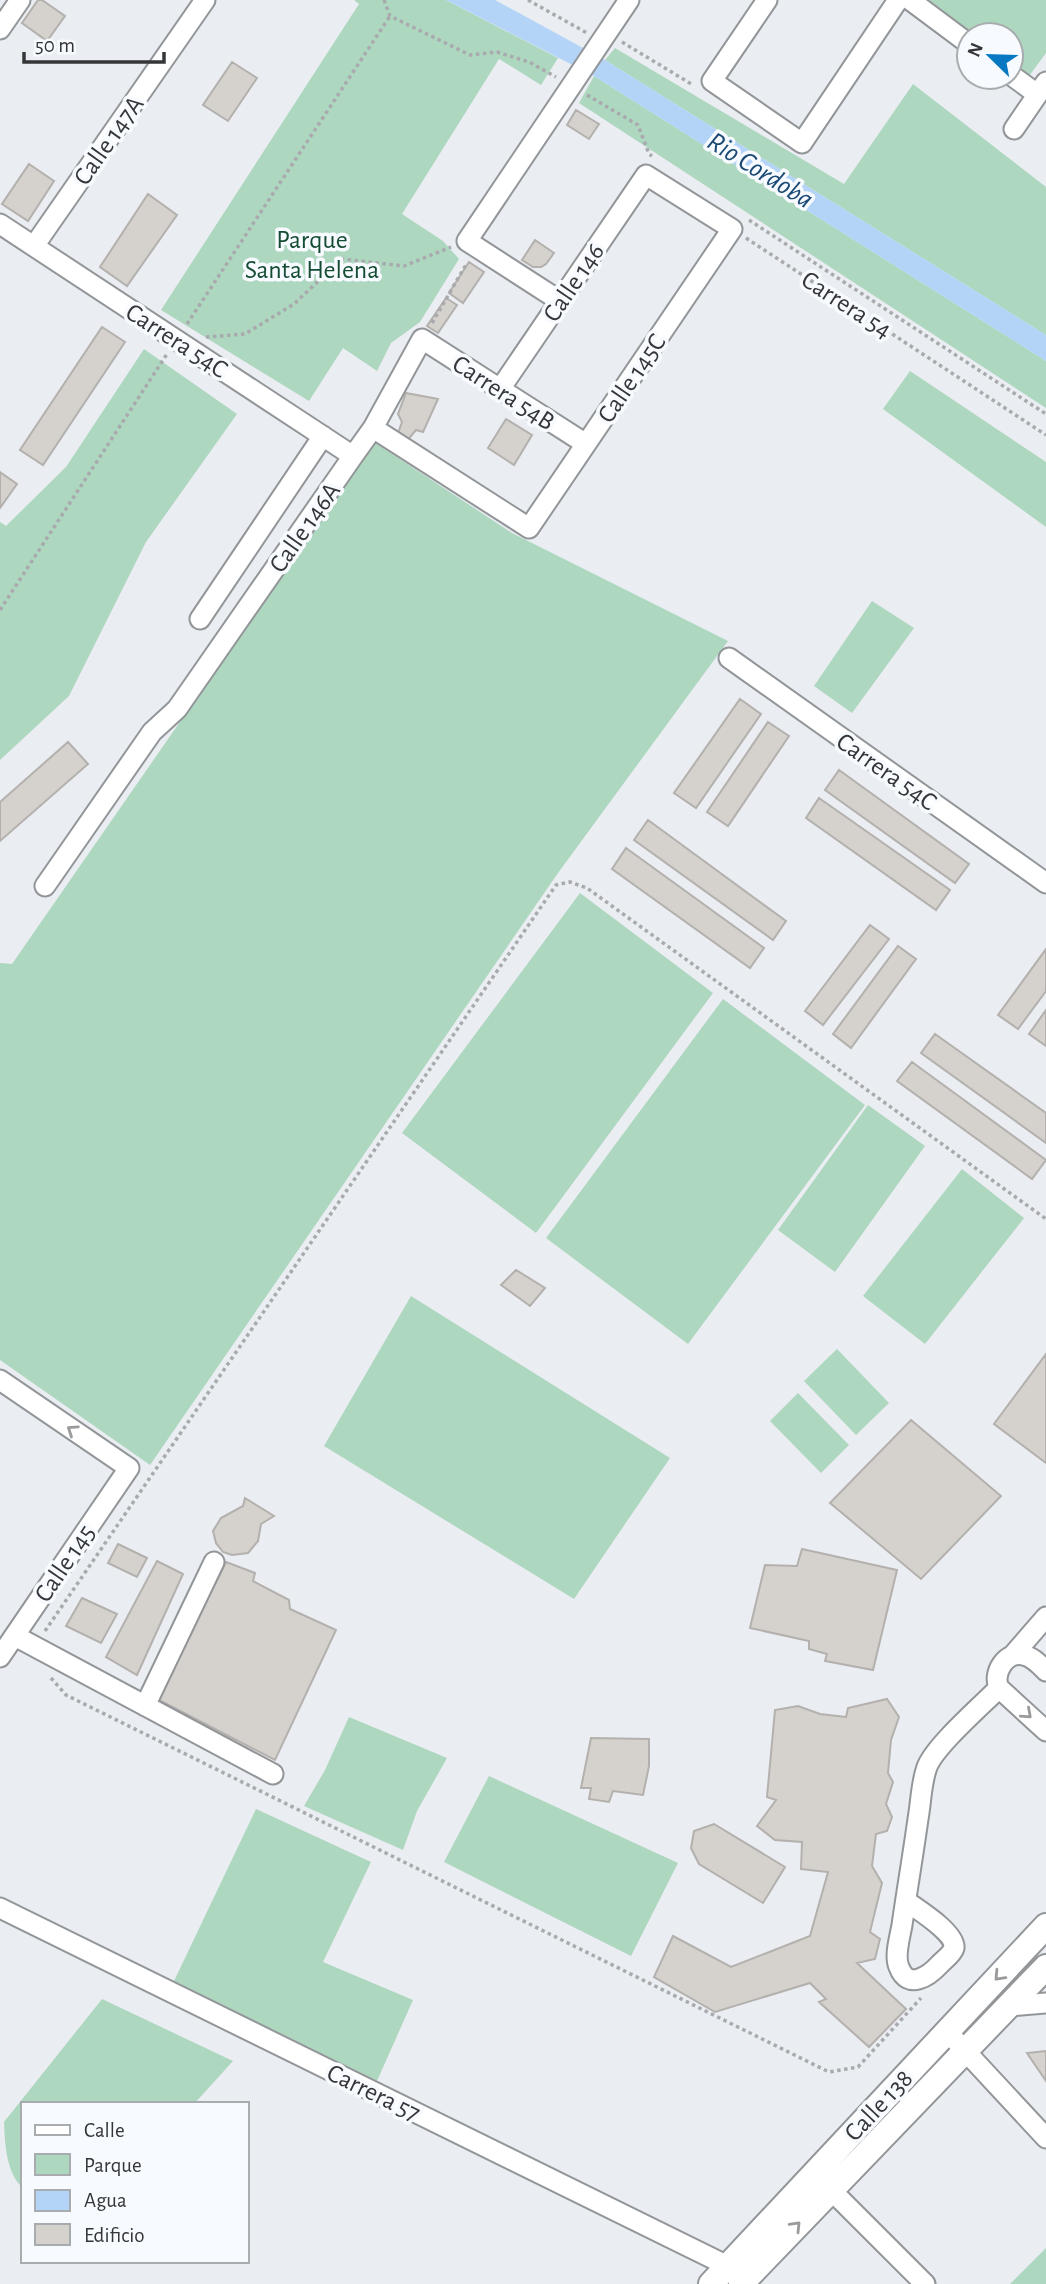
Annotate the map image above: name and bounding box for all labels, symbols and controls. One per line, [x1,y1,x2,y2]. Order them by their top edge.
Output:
scale bar [24,21,164,65]
north arrow [955,21,1025,91]
text: 50 m [35,35,75,56]
text: N [964,40,987,60]
street label: Calle 147A [69,91,149,190]
water label: Rio Cordoba [702,127,818,214]
park label: Parque Santa Helena [245,227,379,283]
street label: Calle 146 [538,239,609,326]
street label: Carrera 54 [797,266,896,343]
street label: Carrera 54C [121,299,232,383]
street label: Calle 145C [593,330,671,427]
street label: Carrera 54B [448,350,559,435]
street label: Calle 146A [265,478,345,577]
street label: Carrera 54C [832,728,941,816]
one-way arrow [67,1426,80,1438]
street label: Calle 145 [30,1520,100,1607]
one-way arrow [1019,1705,1032,1718]
one-way arrow [995,1967,1008,1980]
street label: Carrera 57 [323,2059,424,2127]
street label: Calle 138 [840,2065,918,2146]
legend [21,2102,248,2263]
text: Calle [84,2120,125,2141]
text: Parque [84,2155,142,2176]
text: Agua [84,2190,127,2211]
one-way arrow [787,2221,800,2234]
text: Edificio [84,2225,145,2246]

